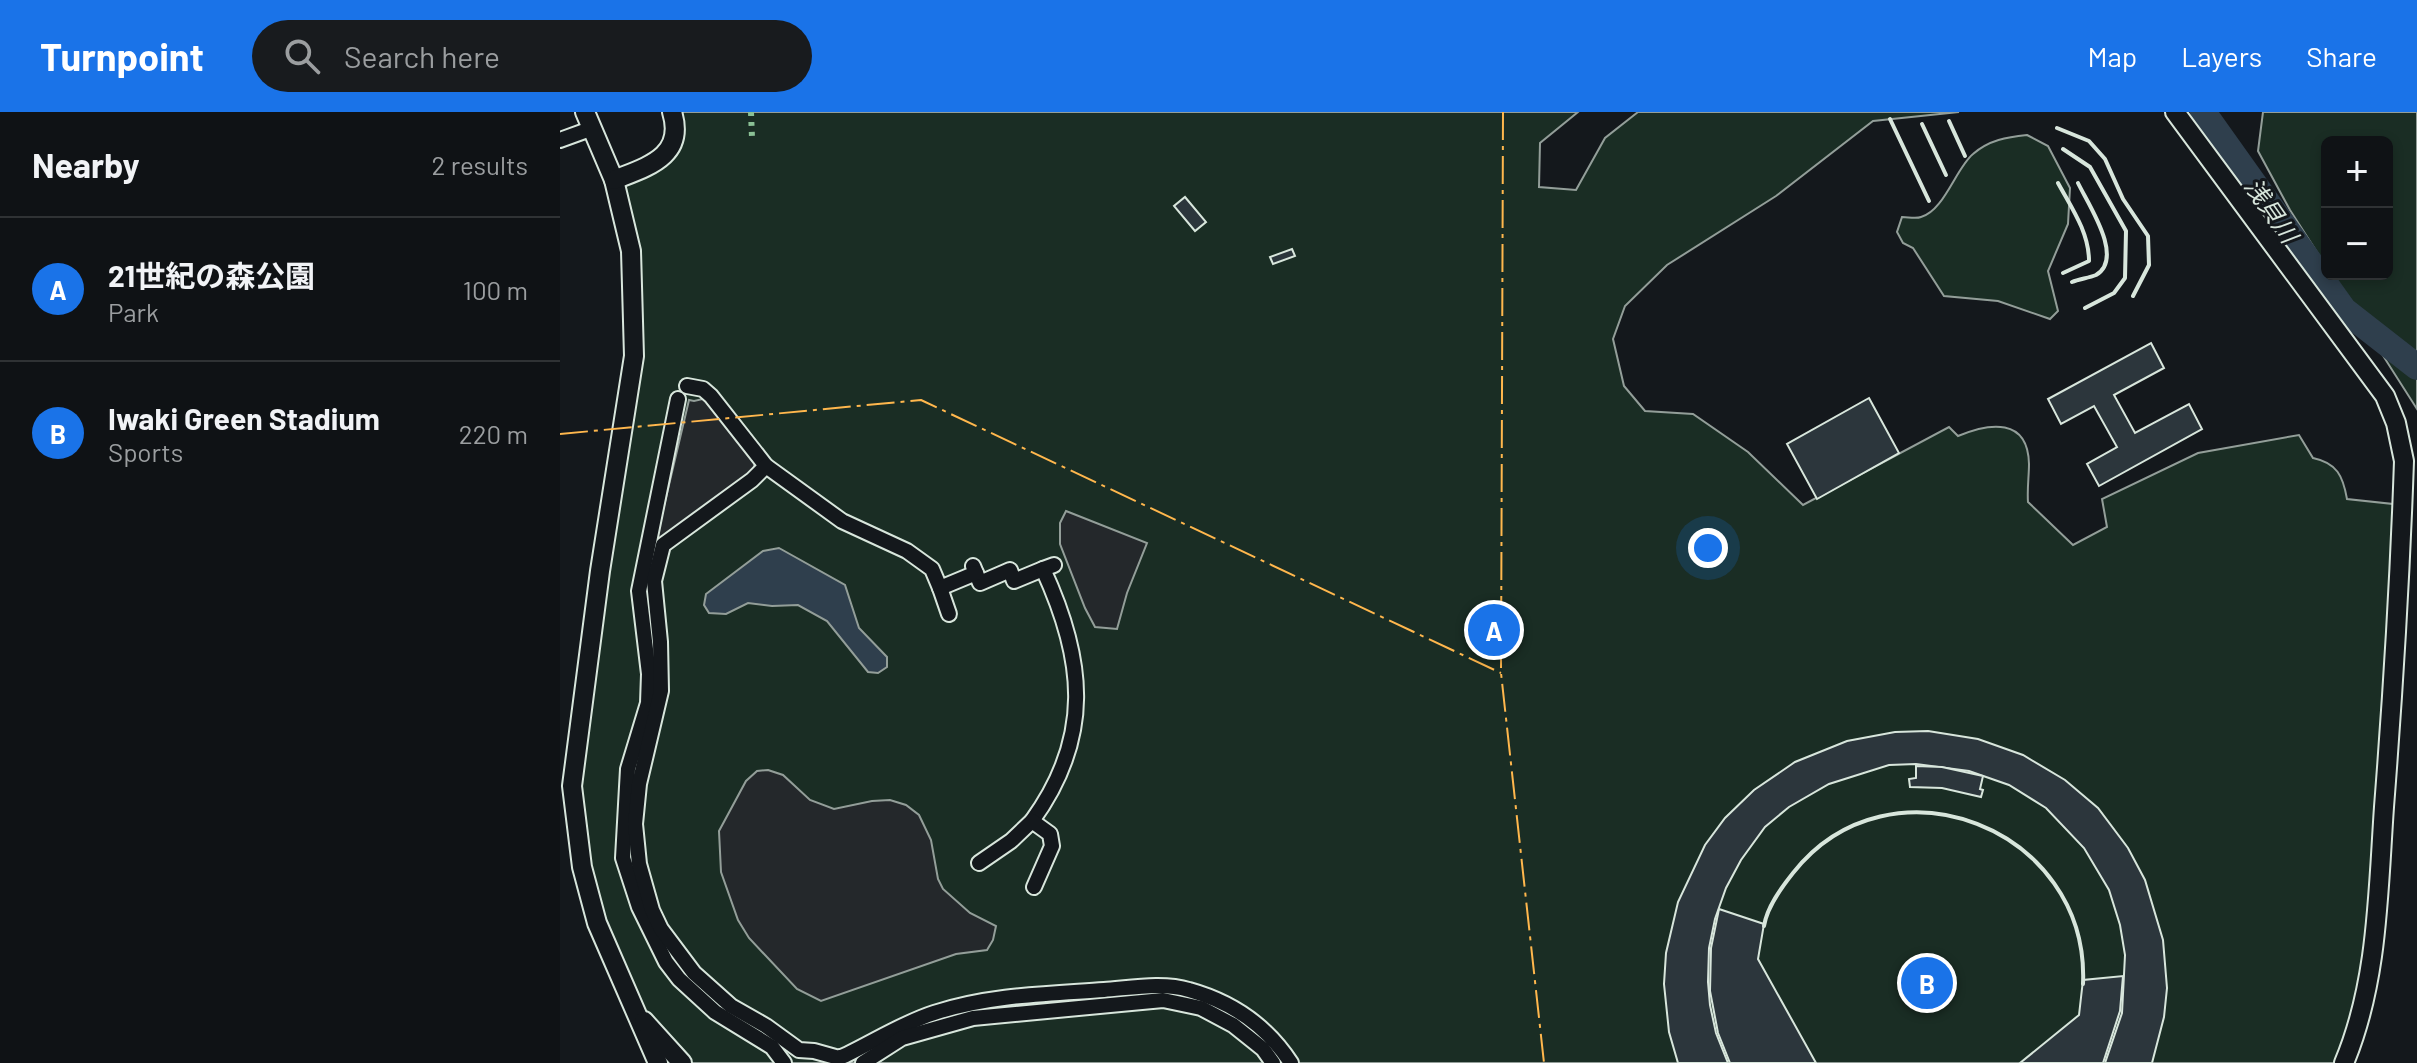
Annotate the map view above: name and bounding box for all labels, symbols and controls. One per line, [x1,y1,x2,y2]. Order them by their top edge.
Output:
search box [252,20,812,92]
text: Turnpoint [40,33,204,79]
icon: search [280,34,324,78]
text: Search here [344,38,500,74]
text: Map [2087,39,2137,73]
text: Layers [2181,39,2262,73]
text: Share [2306,39,2377,73]
map controls [2321,136,2393,280]
button: + [2321,136,2393,208]
text: Nearby [32,144,140,185]
text: 2 results [432,149,528,180]
water label: 浅貝川 [2239,172,2306,250]
button: − [2321,208,2393,280]
text: 21世紀の森公園 [108,257,315,293]
text: A [49,274,67,305]
text: 100 m [463,274,528,305]
text: Park [108,296,159,327]
text: Iwaki Green Stadium [108,400,380,436]
text: B [50,418,66,449]
text: 220 m [459,418,528,449]
text: Sports [108,436,183,467]
your location [1688,528,1728,568]
pin: A [1468,600,1520,660]
pin: B [1901,953,1953,1013]

